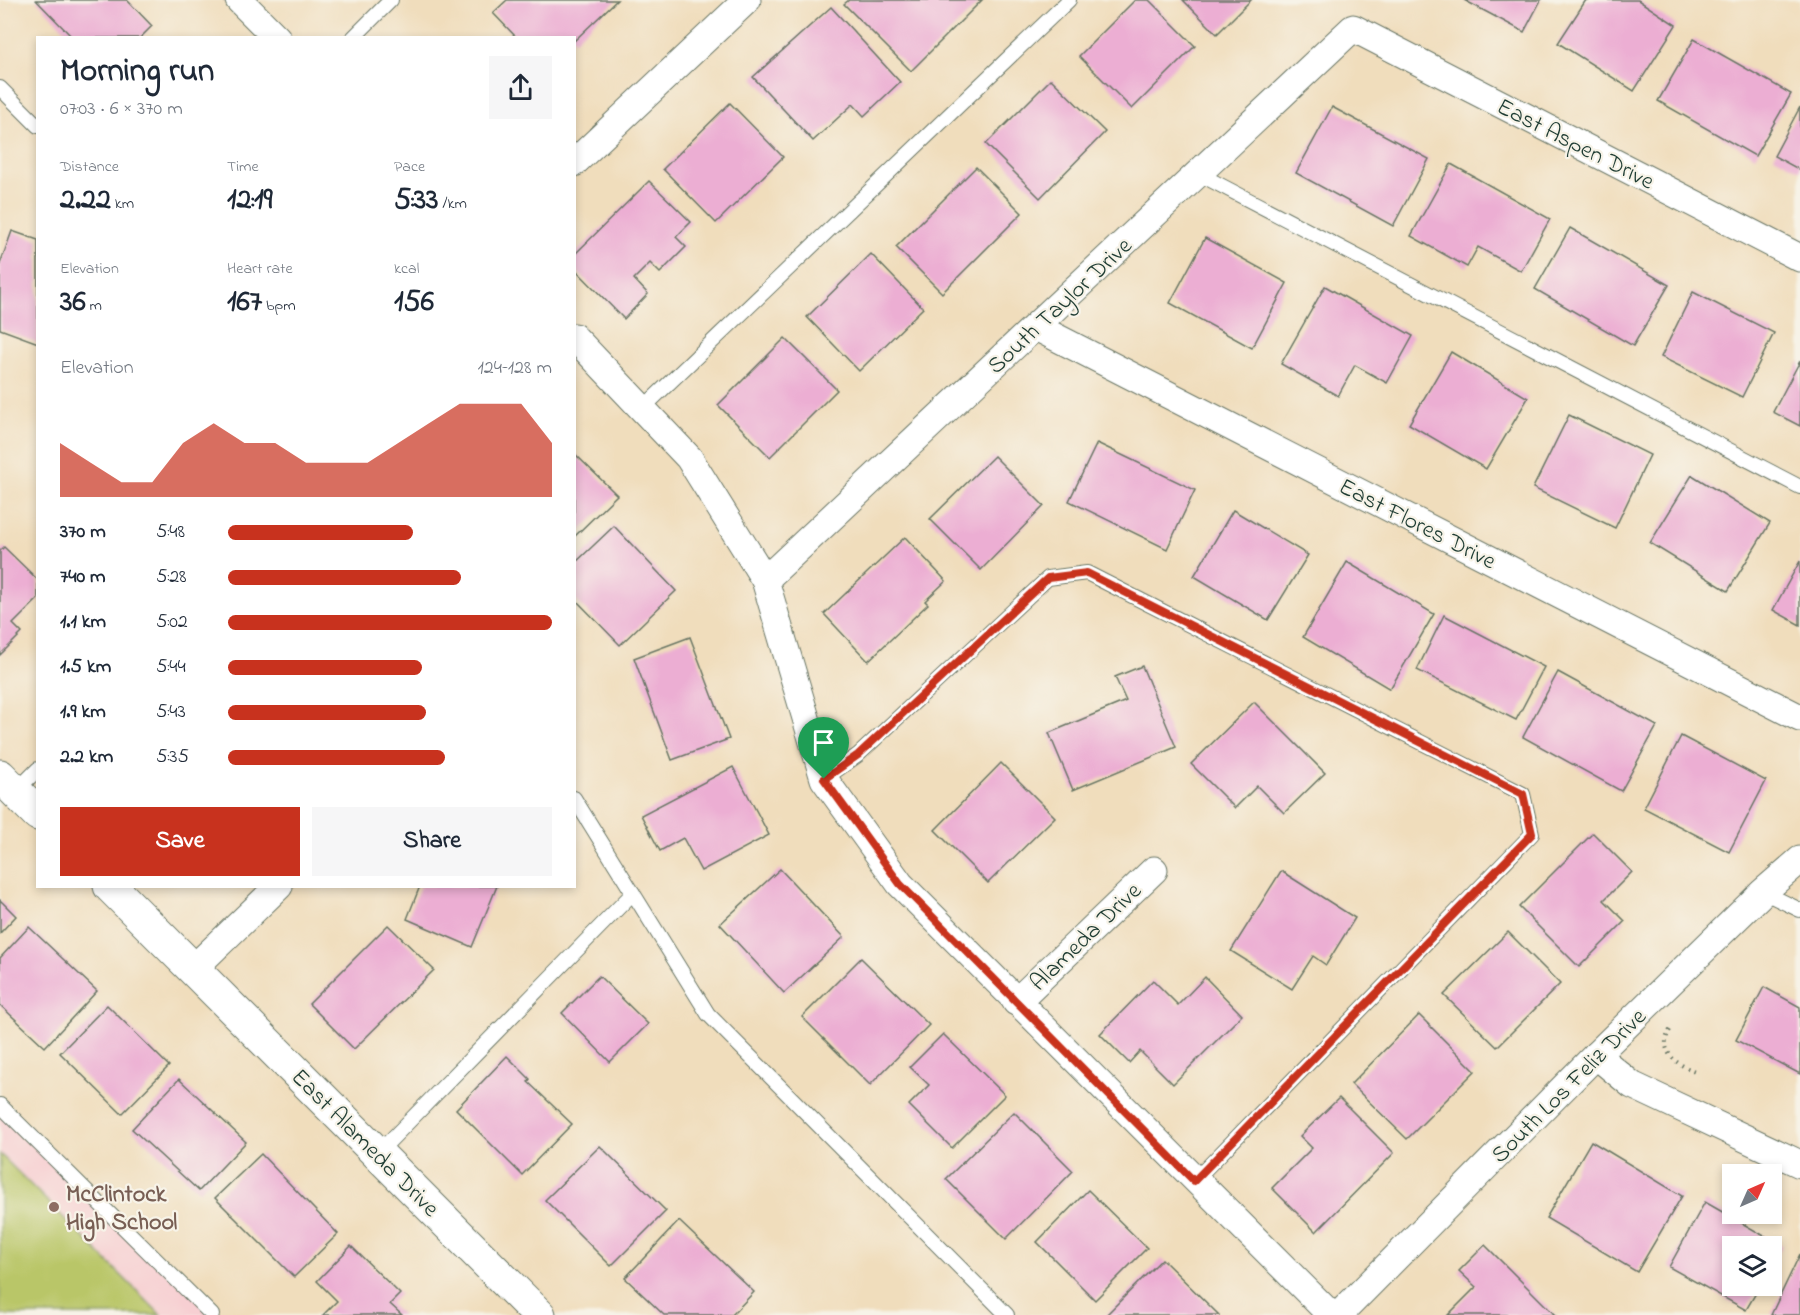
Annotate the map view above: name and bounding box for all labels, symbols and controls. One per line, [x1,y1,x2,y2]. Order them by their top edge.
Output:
text: Morning run [60,48,214,96]
button: share [489,56,552,119]
street label: East Aspen Drive [1490,90,1660,200]
text: 07:03 · 6 × 370 m [60,95,183,124]
text: Distance [60,155,119,179]
text: Time [227,155,259,179]
text: Pace [394,155,425,179]
text: 2.22 [60,179,111,223]
text: 12:19 [227,179,273,223]
text: 5:33 [394,179,439,223]
text: km [111,192,134,216]
text: /km [439,192,467,216]
street label: South Taylor Drive [980,230,1142,384]
text: Elevation [60,257,119,281]
text: Heart rate [227,257,293,281]
text: kcal [394,257,419,281]
text: 36 [60,281,86,325]
text: 167 [227,281,262,325]
text: 156 [394,281,434,325]
text: m [86,294,102,318]
text: bpm [262,294,296,318]
text: Elevation [60,354,134,383]
text: 124–128 m [477,354,552,383]
street label: East Flores Drive [1332,471,1502,580]
text: 370 m [60,518,106,547]
text: 5:48 [156,518,185,547]
text: 740 m [60,563,106,592]
text: 5:28 [156,563,187,592]
text: 1.1 km [60,608,106,637]
text: 5:02 [156,608,188,637]
text: 1.5 km [60,653,111,682]
text: 5:44 [156,653,186,682]
text: 1.9 km [60,698,106,727]
text: 5:43 [156,698,186,727]
pin [798,717,849,779]
icon: arrive [807,726,840,759]
text: 2.2 km [60,743,113,772]
text: 5:35 [156,743,189,772]
button: Save [60,807,300,876]
button: Share [312,807,552,876]
street label: Alameda Drive [1023,875,1151,1000]
street label: South Los Feliz Drive [1484,1001,1656,1172]
street label: East Alameda Drive [282,1062,447,1226]
north arrow [1722,1164,1782,1224]
map controls [1722,1164,1782,1296]
place label: McClintock High School [66,1178,177,1242]
marker: McClintock High School [47,1200,61,1214]
button: layers [1722,1236,1782,1296]

